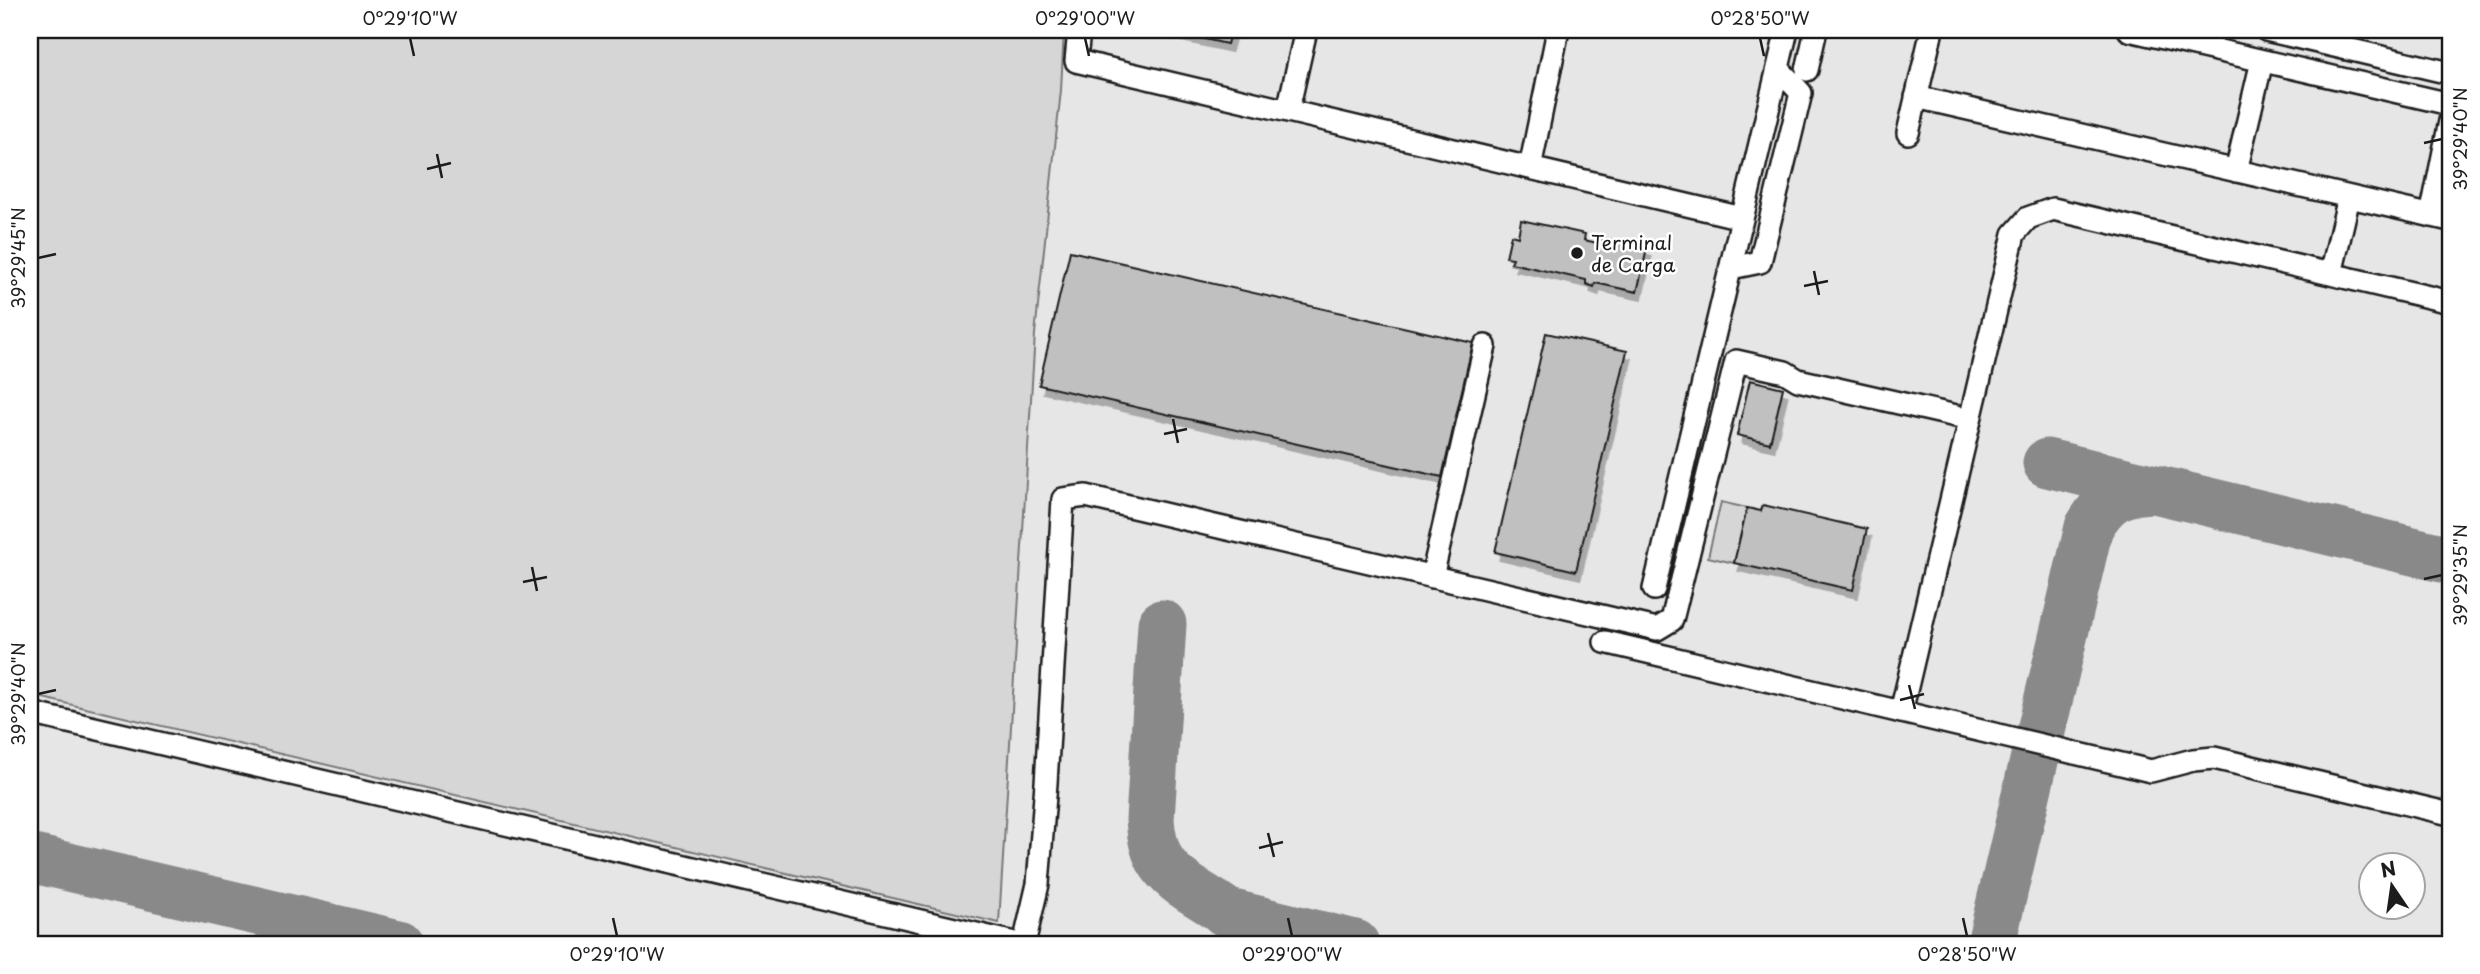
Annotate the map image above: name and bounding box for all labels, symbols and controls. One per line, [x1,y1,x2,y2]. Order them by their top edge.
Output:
text: 0°29'10"W [362,4,458,31]
text: 0°29'00"W [1035,4,1135,31]
text: 0°28'50"W [1710,4,1810,31]
text: 39°29'40"N [2446,87,2473,191]
text: 39°29'45"N [4,207,31,309]
place label: Terminal de Carga [1591,228,1676,278]
marker: Terminal de Carga [1569,245,1585,261]
text: 39°29'35"N [2446,524,2473,626]
text: 39°29'40"N [4,642,31,746]
north arrow [2358,852,2428,922]
text: N [2377,853,2398,884]
text: 0°29'10"W [569,940,665,967]
text: 0°29'00"W [1242,940,1342,967]
text: 0°28'50"W [1917,940,2017,967]

